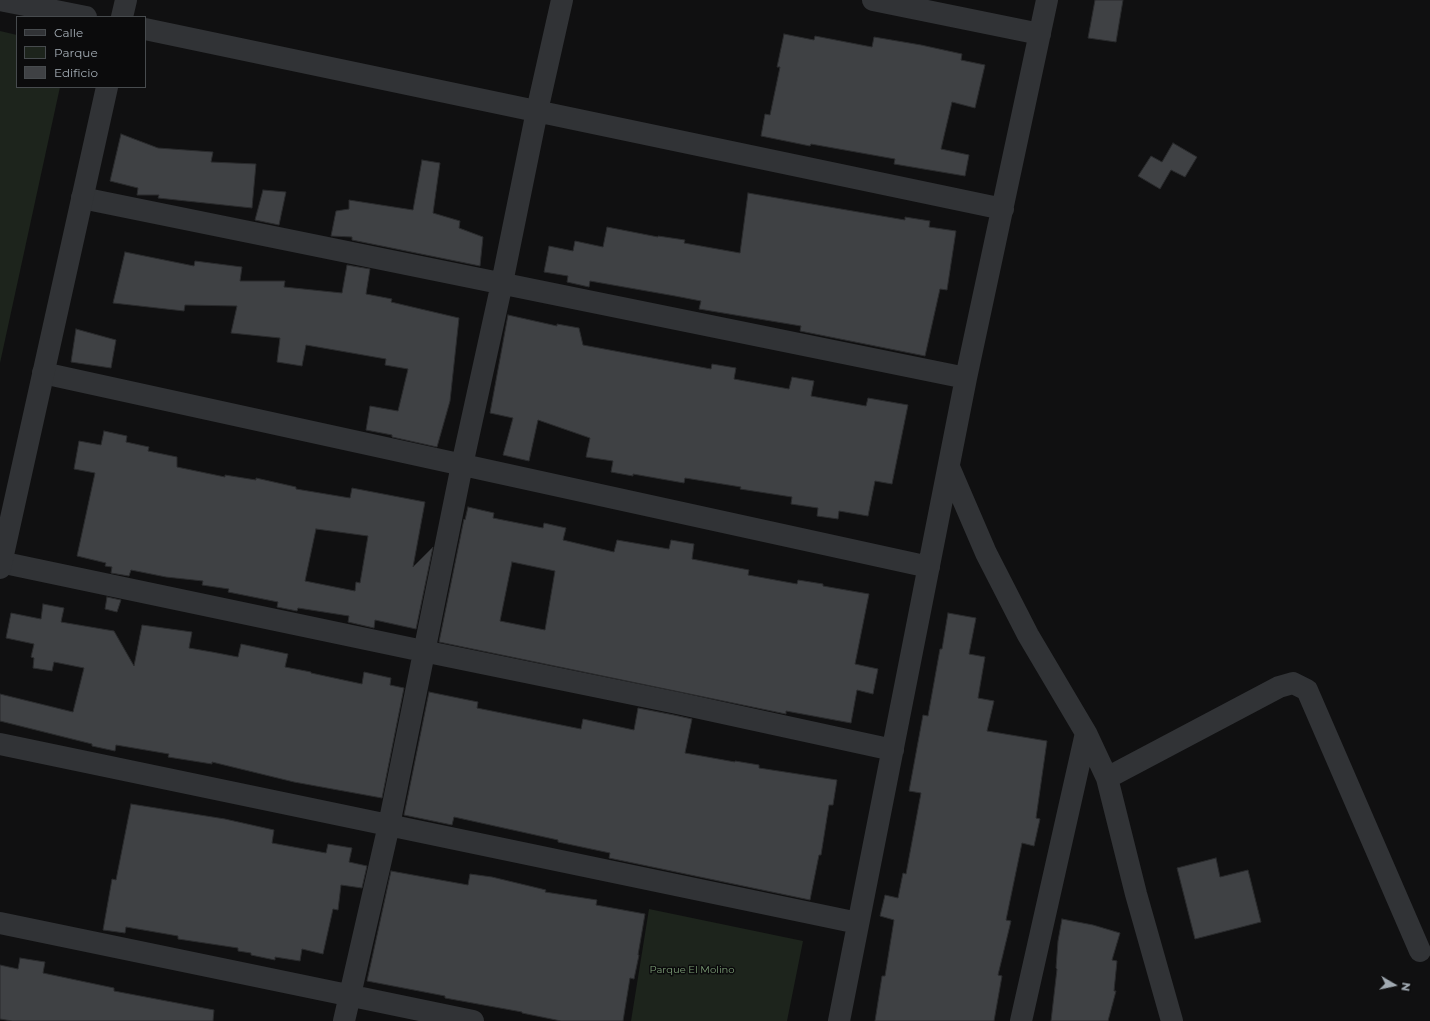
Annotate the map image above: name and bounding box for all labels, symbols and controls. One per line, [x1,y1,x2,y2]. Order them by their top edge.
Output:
legend [16,16,146,88]
text: Calle [54,25,83,40]
text: Parque [54,45,98,60]
text: Edificio [54,65,98,80]
park label: Parque El Molino [649,964,735,976]
north arrow [1374,965,1414,1005]
text: N [1398,981,1413,992]

